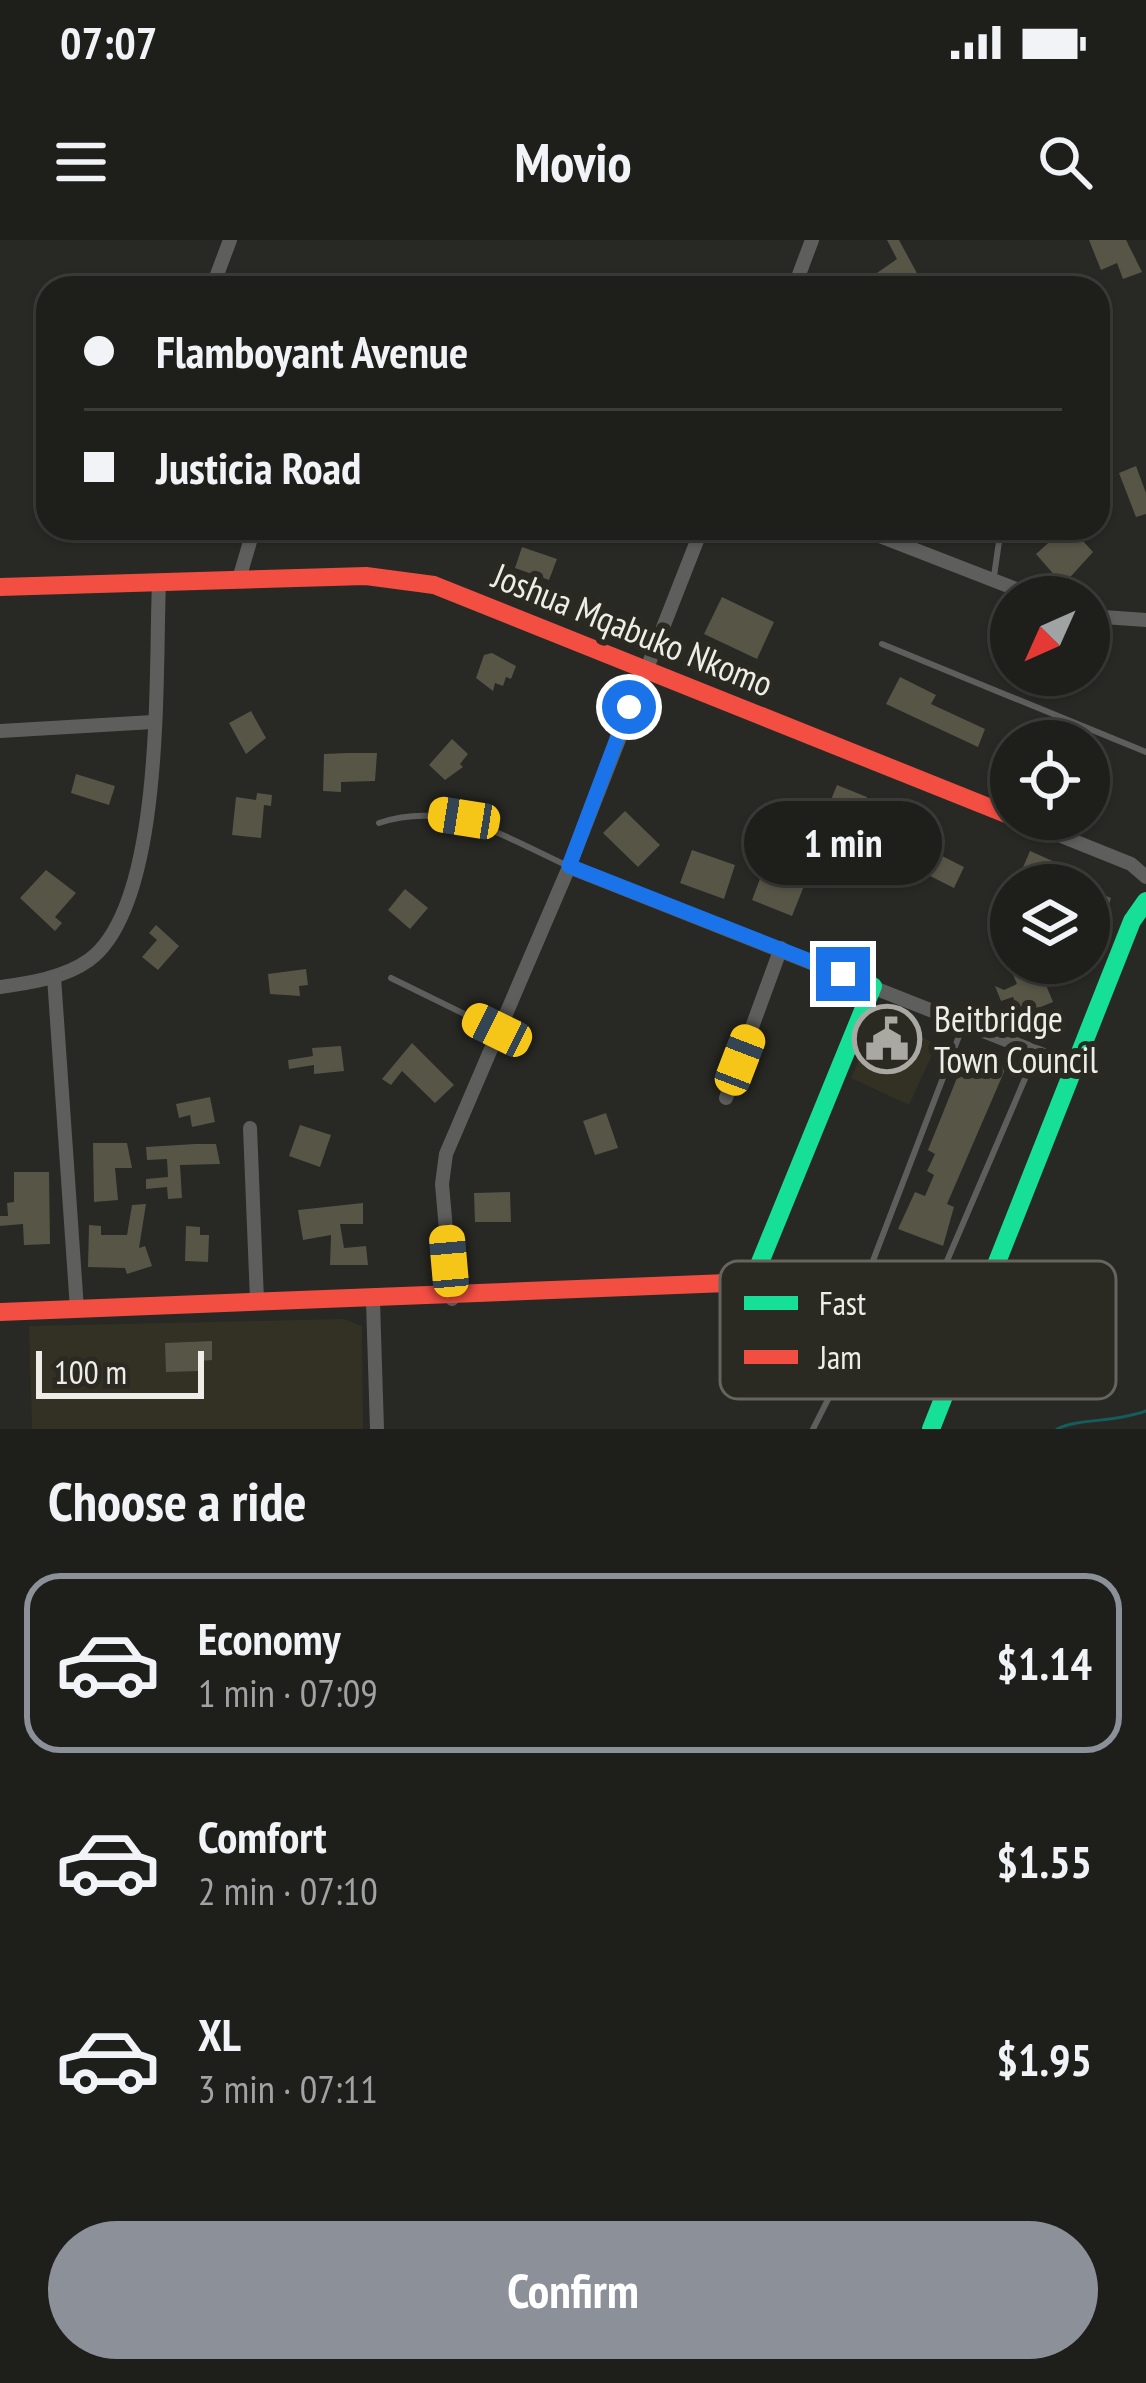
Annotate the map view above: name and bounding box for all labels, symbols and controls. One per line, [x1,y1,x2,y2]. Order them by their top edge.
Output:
text: 07:07 [60,13,157,71]
text: Movio [514,127,632,197]
icon: menu [48,129,114,195]
icon: search [1032,129,1098,195]
text: Flamboyant Avenue [156,322,468,380]
text: Justicia Road [156,438,361,496]
street label: Joshua Mqabuko Nkomo [485,551,780,707]
north arrow [990,576,1110,696]
map controls [990,576,1110,984]
route start [602,680,656,734]
button: locate [990,720,1110,840]
car [426,795,502,841]
callout: 1 min [744,800,942,884]
text: 1 min [804,817,882,868]
button: layers [990,864,1110,984]
route end [816,947,870,1001]
place label: Beitbridge Town Council [934,995,1098,1083]
car [457,998,537,1062]
public building icon: Beitbridge Town Council [852,1004,922,1074]
car [710,1020,770,1100]
car [428,1224,470,1298]
legend [720,1261,1116,1399]
text: Fast [819,1281,866,1324]
text: Jam [818,1335,862,1378]
scale bar [36,1345,204,1398]
text: 100 m [54,1350,127,1393]
text: Choose a ride [48,1466,307,1536]
icon: car [54,1609,162,1717]
text: Economy [198,1609,341,1667]
text: $1.14 [996,1634,1092,1692]
text: 1 min · 07:09 [198,1667,378,1718]
icon: car [54,1807,162,1915]
text: Comfort [198,1807,327,1865]
text: $1.55 [996,1832,1092,1890]
text: 2 min · 07:10 [198,1865,378,1916]
icon: car [54,2005,162,2113]
text: XL [198,2005,241,2063]
text: $1.95 [996,2030,1092,2088]
text: 3 min · 07:11 [198,2063,378,2114]
button: Confirm [48,2221,1098,2359]

